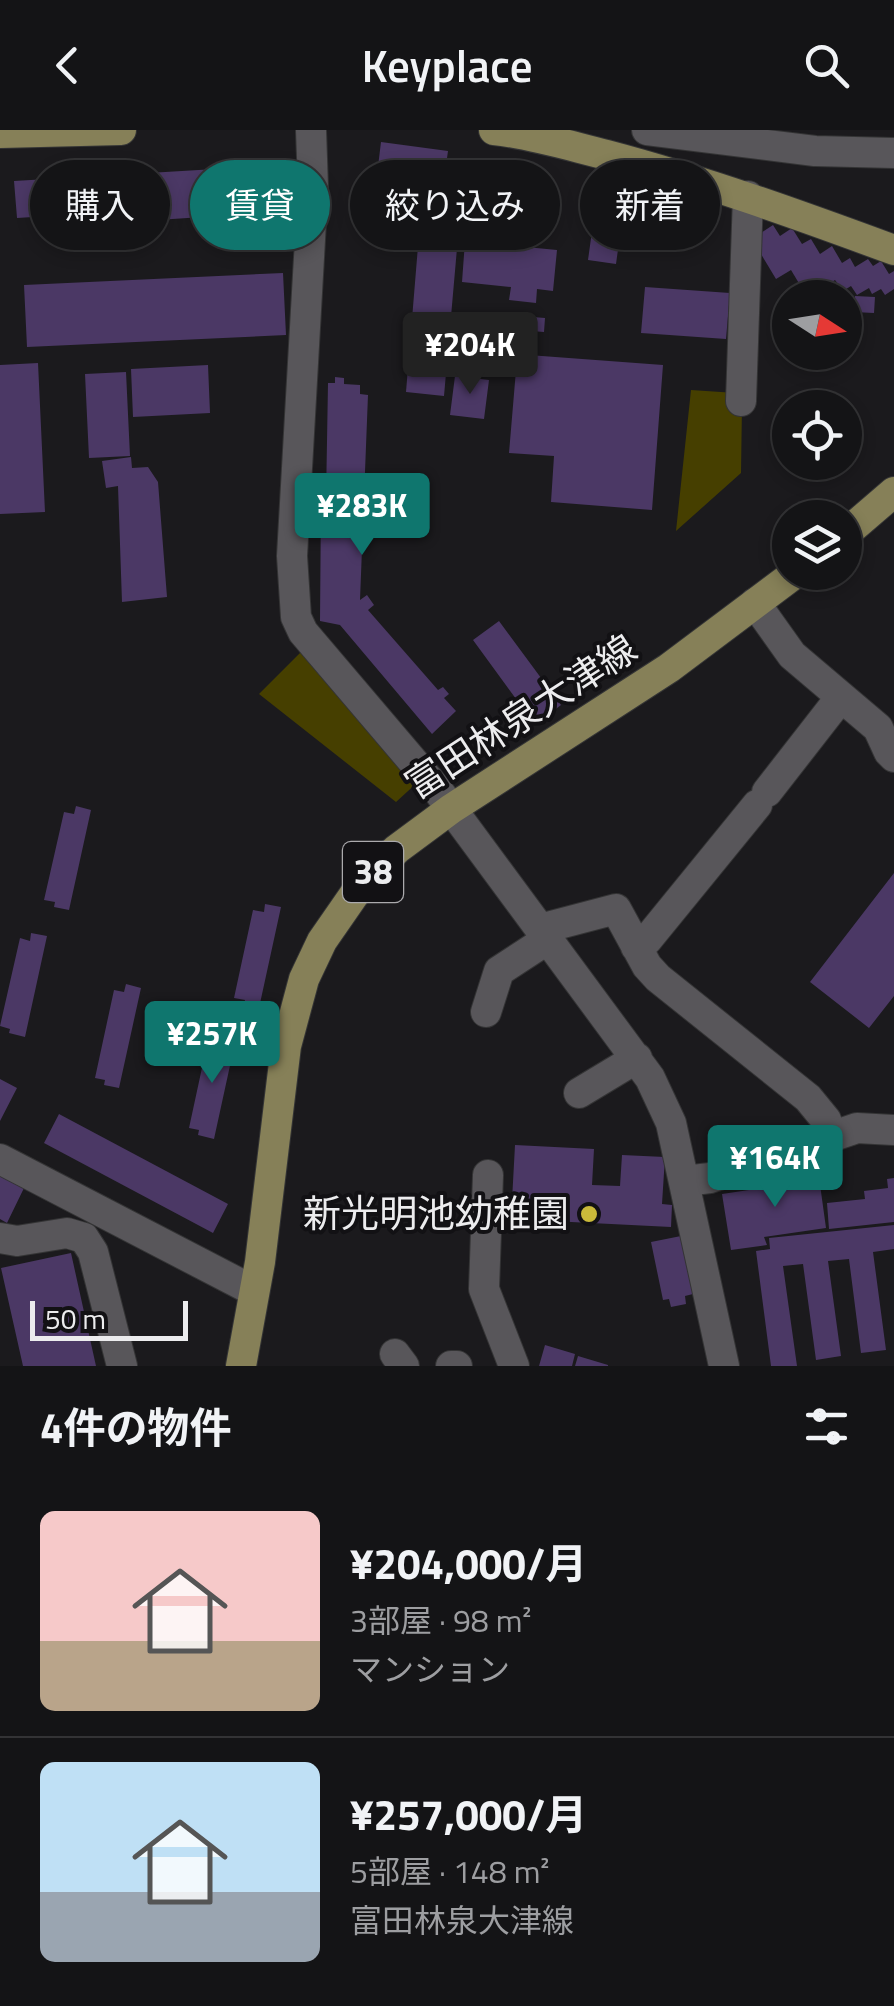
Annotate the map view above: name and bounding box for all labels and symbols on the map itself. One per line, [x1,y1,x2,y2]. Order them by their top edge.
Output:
north arrow [772,280,862,370]
pin: ¥204K [400,312,540,397]
pin: ¥283K [292,473,432,558]
street label: 富田林泉大津線 [393,619,648,813]
road number: 38 [343,842,403,902]
pin: ¥257K [142,1001,282,1086]
pin: ¥164K [705,1125,845,1210]
place label: 新光明池幼稚園 [303,1184,569,1242]
marker: 新光明池幼稚園 [578,1203,600,1225]
scale bar [30,1296,188,1340]

